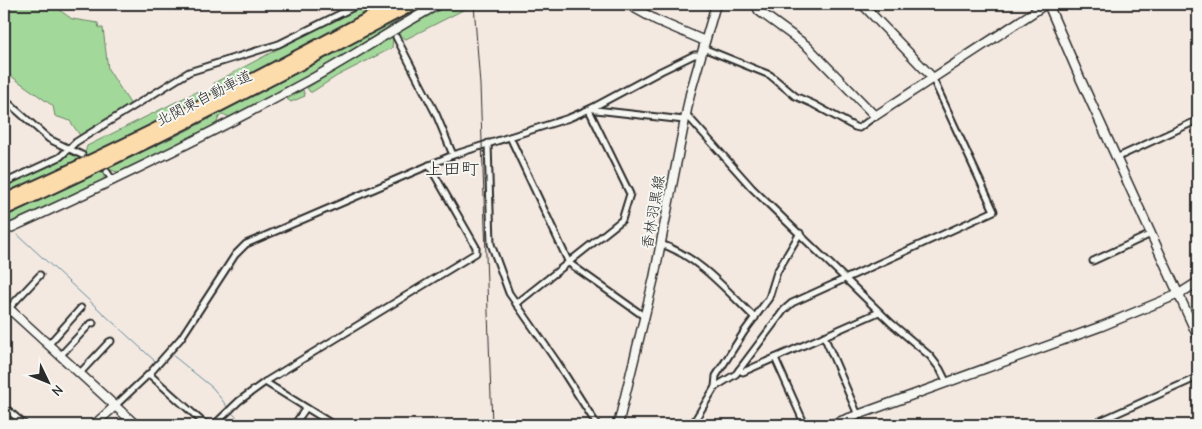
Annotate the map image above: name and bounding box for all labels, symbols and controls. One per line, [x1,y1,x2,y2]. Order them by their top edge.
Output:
street label: 北関東自動車道 [153,66,255,130]
district label: 上田町 [425,159,479,180]
street label: 香林羽黒線 [638,173,668,251]
north arrow [22,356,72,406]
text: N [48,381,66,400]

